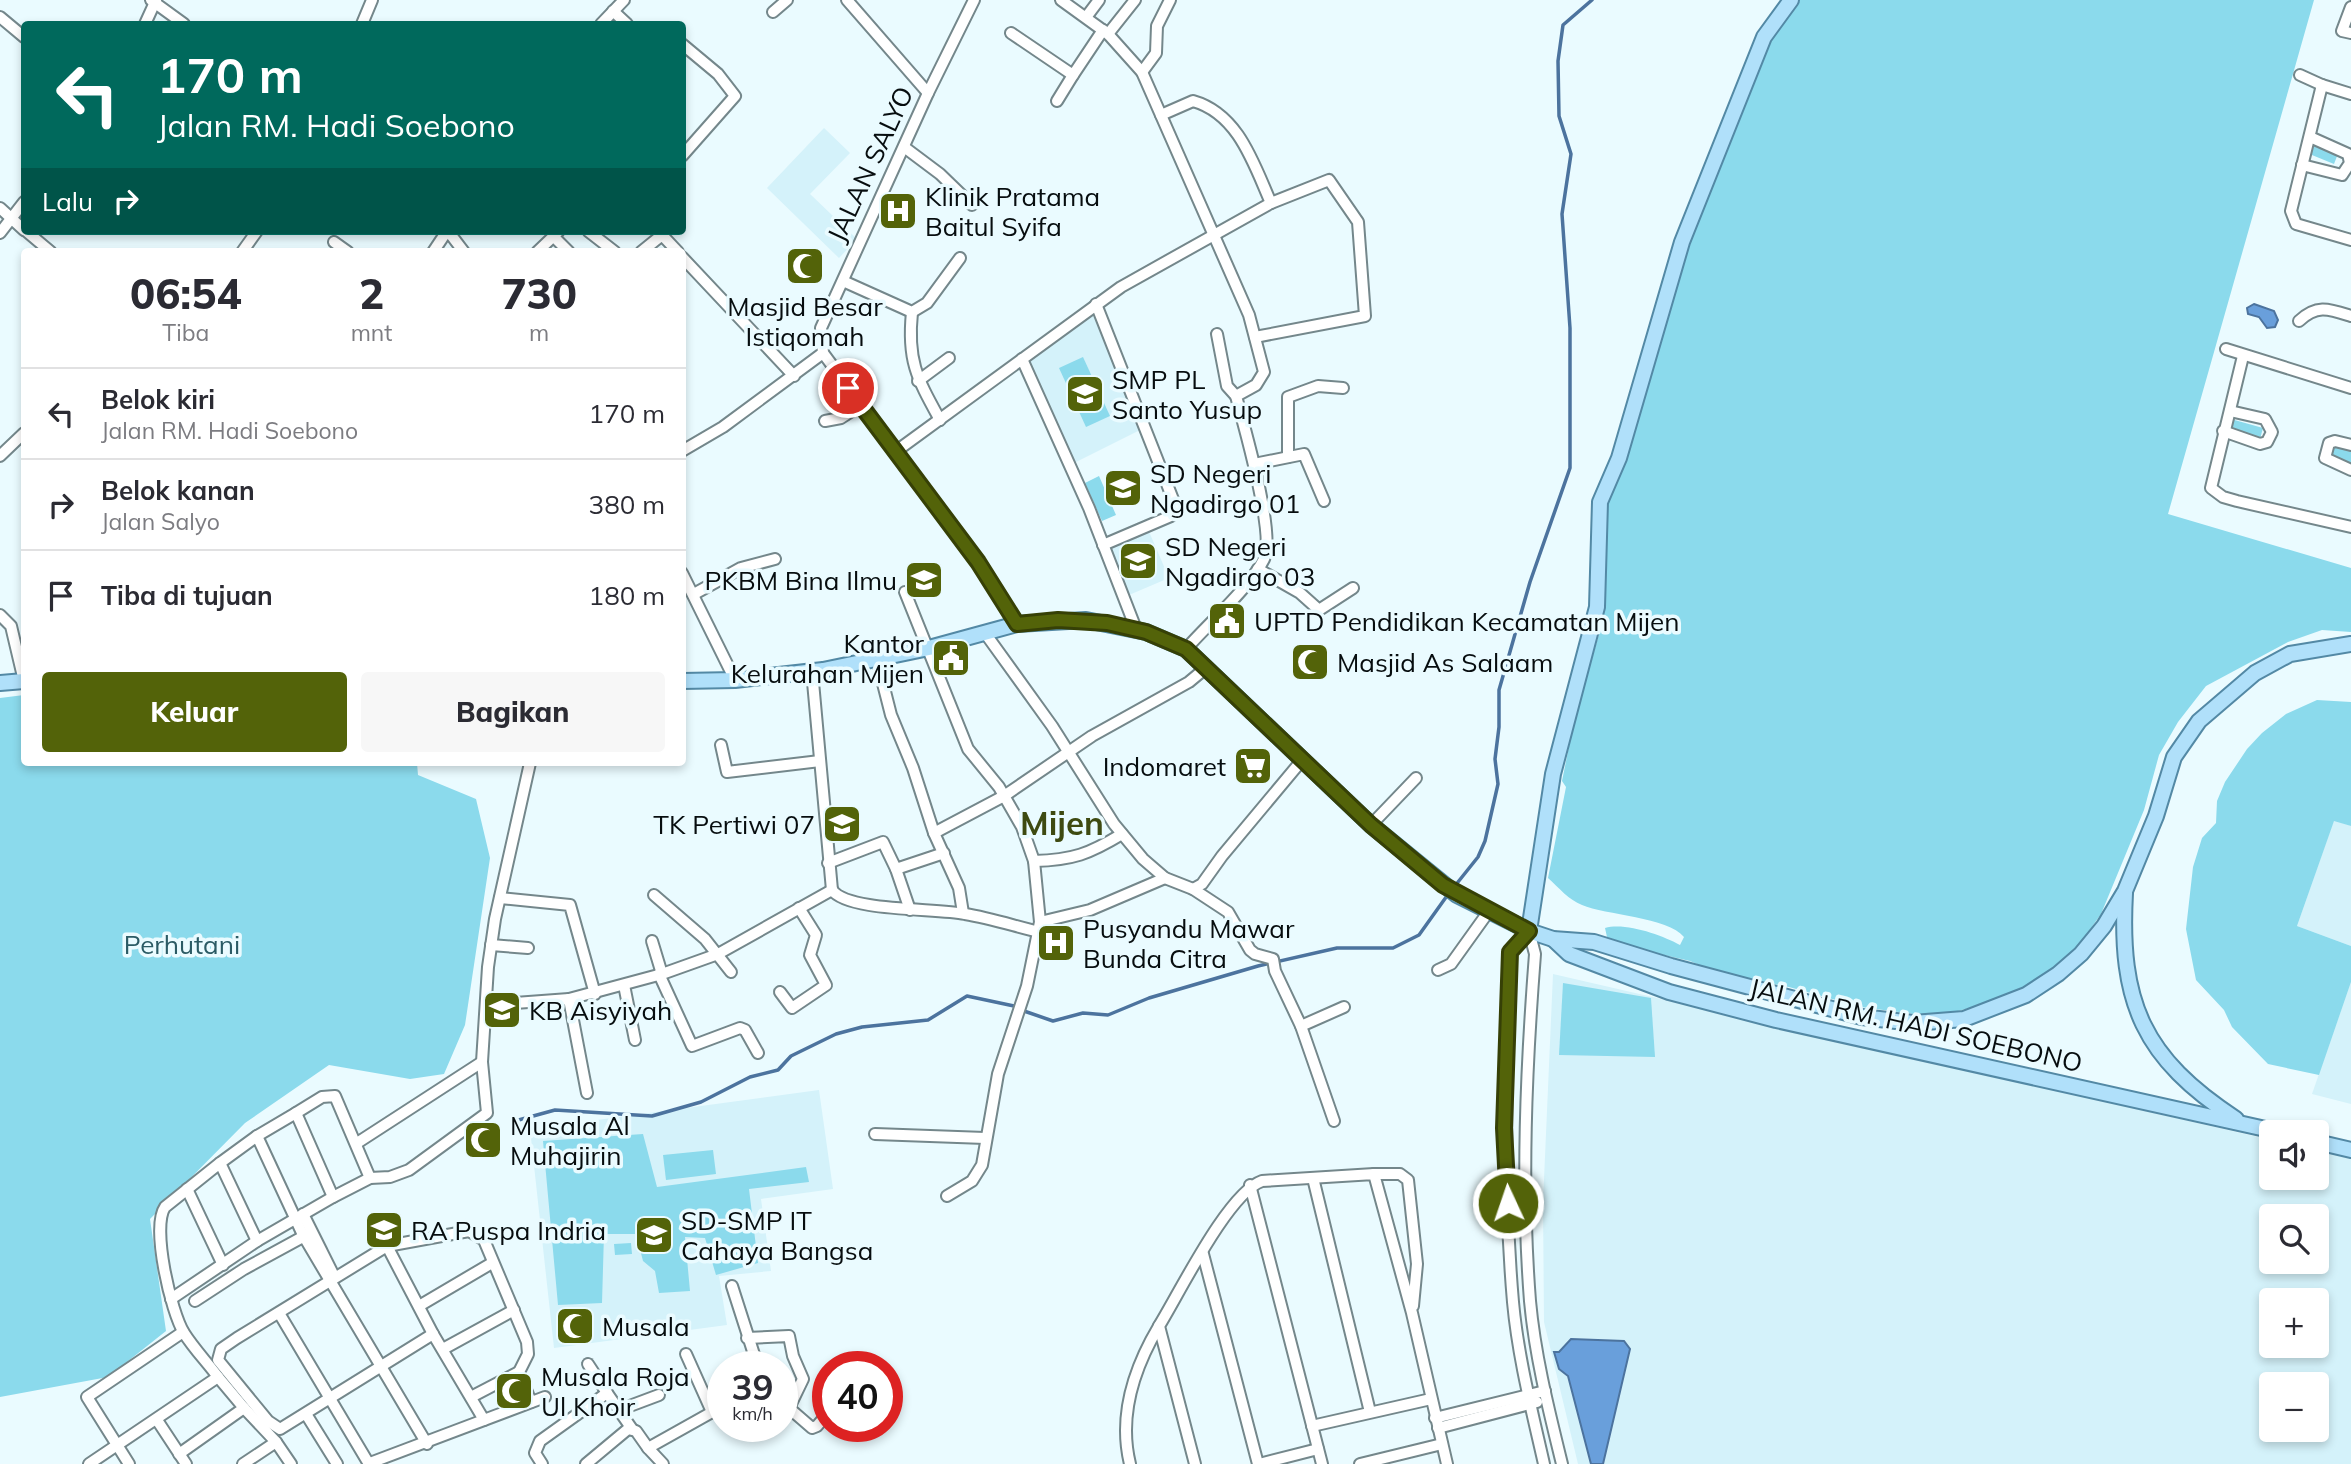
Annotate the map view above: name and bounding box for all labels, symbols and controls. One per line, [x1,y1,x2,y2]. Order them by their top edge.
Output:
text: 170 m [157,44,303,105]
icon: left [42,49,133,140]
street label: JALAN SALYO [820,81,920,247]
text: Jalan RM. Hadi Soebono [157,105,515,145]
place label: Klinik Pratama Baitul Syifa [925,180,1100,243]
icon: right [107,182,145,220]
text: Lalu [42,185,93,218]
hospital icon: Klinik Pratama Baitul Syifa [877,190,919,232]
mosque icon: Masjid Besar Istiqomah [784,245,826,287]
text: 06:54 [130,267,242,320]
text: 2 [359,267,384,320]
text: 730 [501,267,577,320]
place label: Masjid Besar Istiqomah [727,290,883,353]
text: Tiba [162,318,209,347]
text: mnt [351,318,392,347]
text: m [529,318,549,347]
pin [818,358,878,418]
place label: SMP PL Santo Yusup [1112,363,1262,426]
icon: arrive [829,369,867,407]
school or university icon: SMP PL Santo Yusup [1064,373,1106,415]
text: Belok kiri [101,383,215,416]
icon: left [42,395,80,433]
text: 170 m [589,397,665,430]
text: Jalan RM. Hadi Soebono [101,416,358,445]
place label: SD Negeri Ngadirgo 01 [1150,457,1300,520]
school or university icon: SD Negeri Ngadirgo 01 [1102,467,1144,509]
text: Belok kanan [101,474,255,507]
icon: right [42,486,80,524]
text: 380 m [589,488,665,521]
text: Jalan Salyo [101,507,220,536]
place label: SD Negeri Ngadirgo 03 [1165,530,1315,593]
school or university icon: SD Negeri Ngadirgo 03 [1117,540,1159,582]
school or university icon: PKBM Bina Ilmu [903,559,945,601]
place label: PKBM Bina Ilmu [705,564,897,597]
icon: arrive [42,577,80,615]
text: Tiba di tujuan [101,579,273,612]
text: 180 m [589,579,665,612]
public building icon: UPTD Pendidikan Kecamatan Mijen [1206,600,1248,642]
place label: UPTD Pendidikan Kecamatan Mijen [1254,605,1679,638]
place label: Kantor Kelurahan Mijen [731,627,925,690]
public building icon: Kantor Kelurahan Mijen [930,637,972,679]
mosque icon: Masjid As Salaam [1289,641,1331,683]
place label: Masjid As Salaam [1337,646,1553,679]
button: Keluar [42,672,347,752]
button: Bagikan [361,672,665,752]
supermarket icon: Indomaret [1232,745,1274,787]
place label: Indomaret [1103,750,1226,783]
district label: Mijen [1020,802,1104,843]
school or university icon: TK Pertiwi 07 [821,803,863,845]
place label: TK Pertiwi 07 [653,808,815,841]
place label: Pusyandu Mawar Bunda Citra [1083,912,1295,975]
hospital icon: Pusyandu Mawar Bunda Citra [1035,922,1077,964]
park label: Perhutani [124,928,240,961]
street label: JALAN RM. HADI SOEBONO [1746,971,2086,1079]
school or university icon: KB Aisyiyah [481,989,523,1031]
place label: KB Aisyiyah [529,994,672,1027]
place label: Musala Al Muhajirin [510,1109,630,1172]
mosque icon: Musala Al Muhajirin [462,1119,504,1161]
map controls [2259,1120,2329,1442]
button: sound [2259,1120,2329,1190]
position arrow [1471,1166,1545,1240]
place label: SD-SMP IT Cahaya Bangsa [681,1204,873,1267]
button: search [2259,1204,2329,1274]
school or university icon: RA Puspa Indria [363,1209,405,1251]
place label: RA Puspa Indria [411,1214,606,1247]
school or university icon: SD-SMP IT Cahaya Bangsa [633,1214,675,1256]
button: + [2259,1288,2329,1358]
mosque icon: Musala [554,1305,596,1347]
place label: Musala [602,1310,690,1343]
speed limit sign: 40 [812,1351,903,1442]
place label: Musala Roja Ul Khoir [541,1360,690,1423]
text: 39 [731,1365,774,1409]
mosque icon: Musala Roja Ul Khoir [493,1370,535,1412]
button: − [2259,1372,2329,1442]
text: km/h [732,1402,773,1425]

